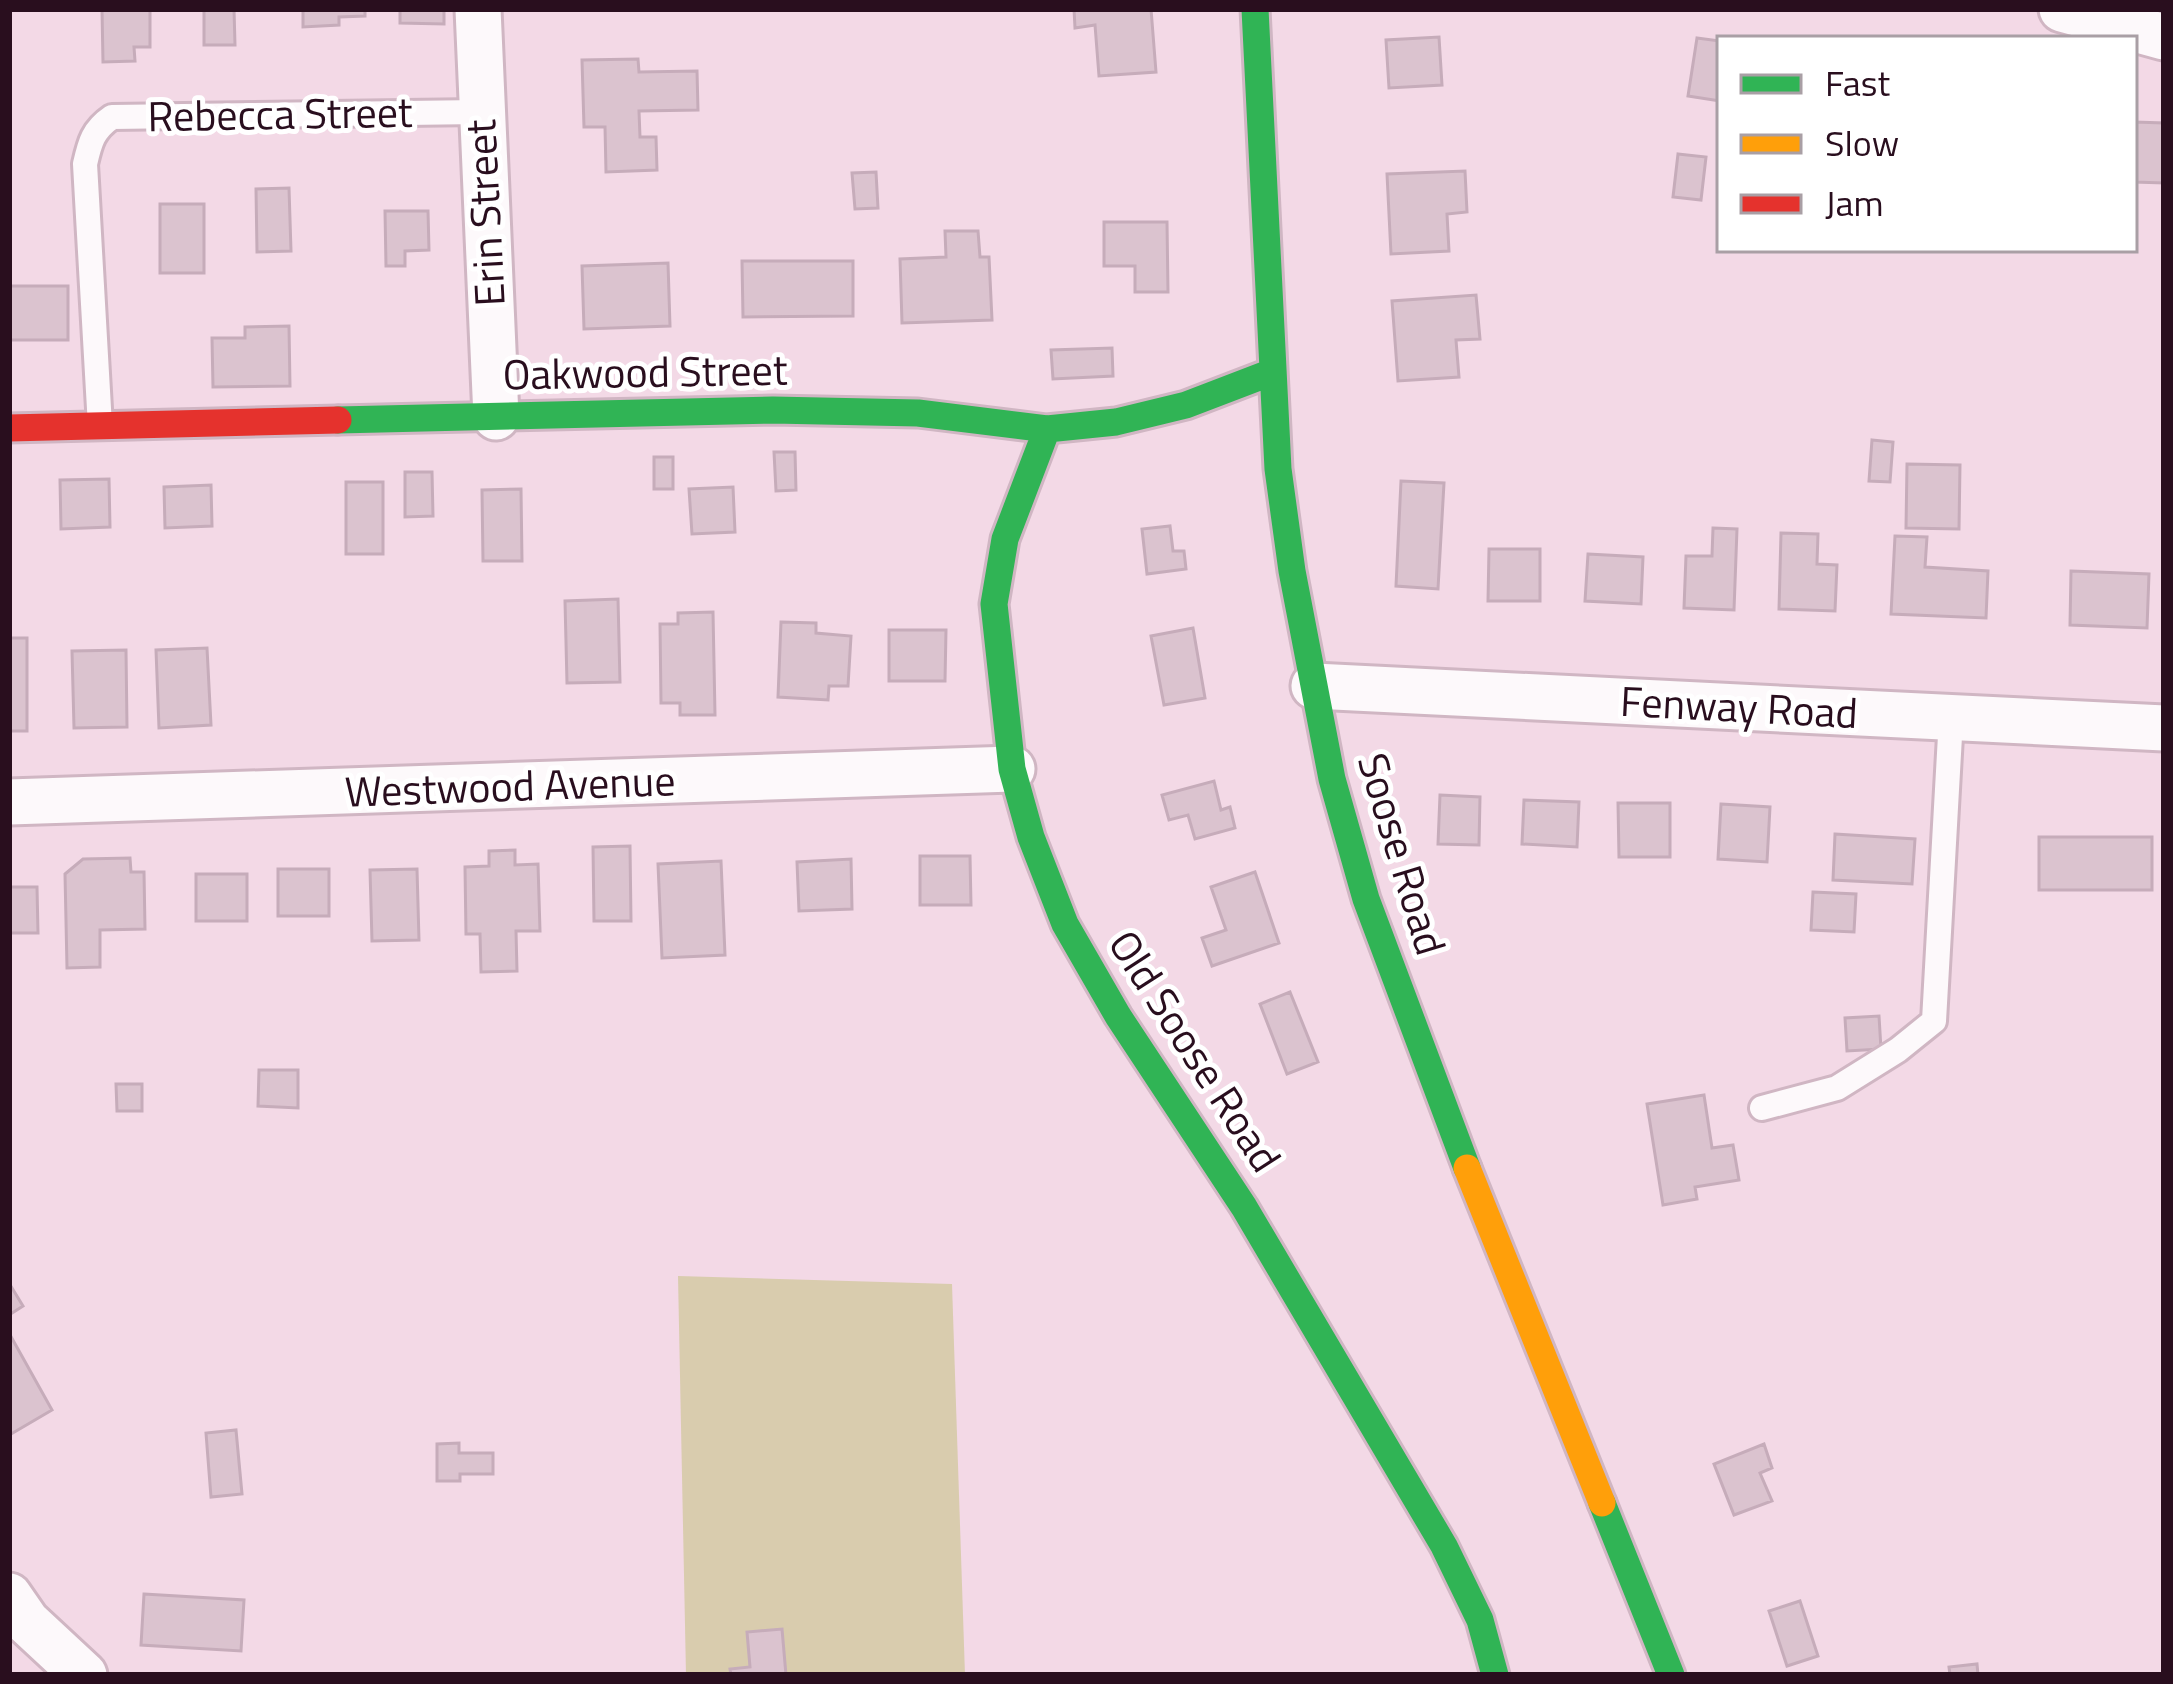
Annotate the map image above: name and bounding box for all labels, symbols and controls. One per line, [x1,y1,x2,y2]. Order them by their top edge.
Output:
legend [1717,36,2137,252]
text: Fast [1825,55,1891,110]
street label: Rebecca Street [147,79,413,147]
text: Slow [1825,115,1899,170]
street label: Erin Street [447,118,521,308]
text: Jam [1825,175,1884,230]
street label: Oakwood Street [502,337,788,405]
street label: Fenway Road [1619,668,1860,744]
street label: Soose Road [1342,745,1464,963]
street label: Westwood Avenue [344,747,676,823]
street label: Old Soose Road [1094,917,1298,1184]

